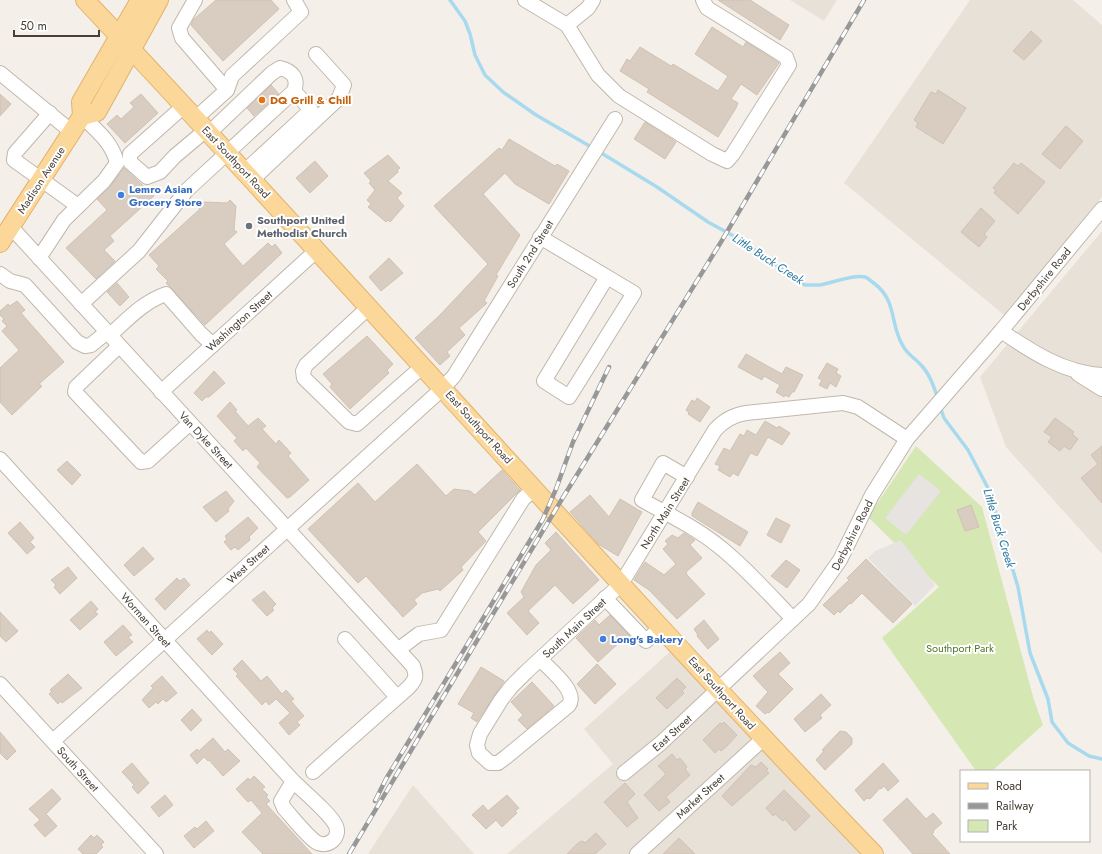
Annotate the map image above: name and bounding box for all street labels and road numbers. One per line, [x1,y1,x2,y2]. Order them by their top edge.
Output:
street label: East Southport Road [198,122,274,202]
street label: Madison Avenue [13,143,69,217]
street label: South 2nd Street [503,217,557,291]
street label: Derbyshire Road [1013,244,1075,314]
street label: Washington Street [202,287,276,355]
street label: East Southport Road [442,387,516,467]
street label: Van Dyke Street [175,408,237,472]
street label: North Main Street [636,474,694,552]
street label: Derbyshire Road [827,497,877,573]
street label: West Street [223,540,273,587]
street label: Worman Street [117,589,175,651]
street label: South Main Street [539,594,610,662]
street label: East Southport Road [685,653,759,733]
street label: East Street [649,711,695,755]
street label: South Street [53,743,103,795]
street label: Market Street [672,770,728,822]

